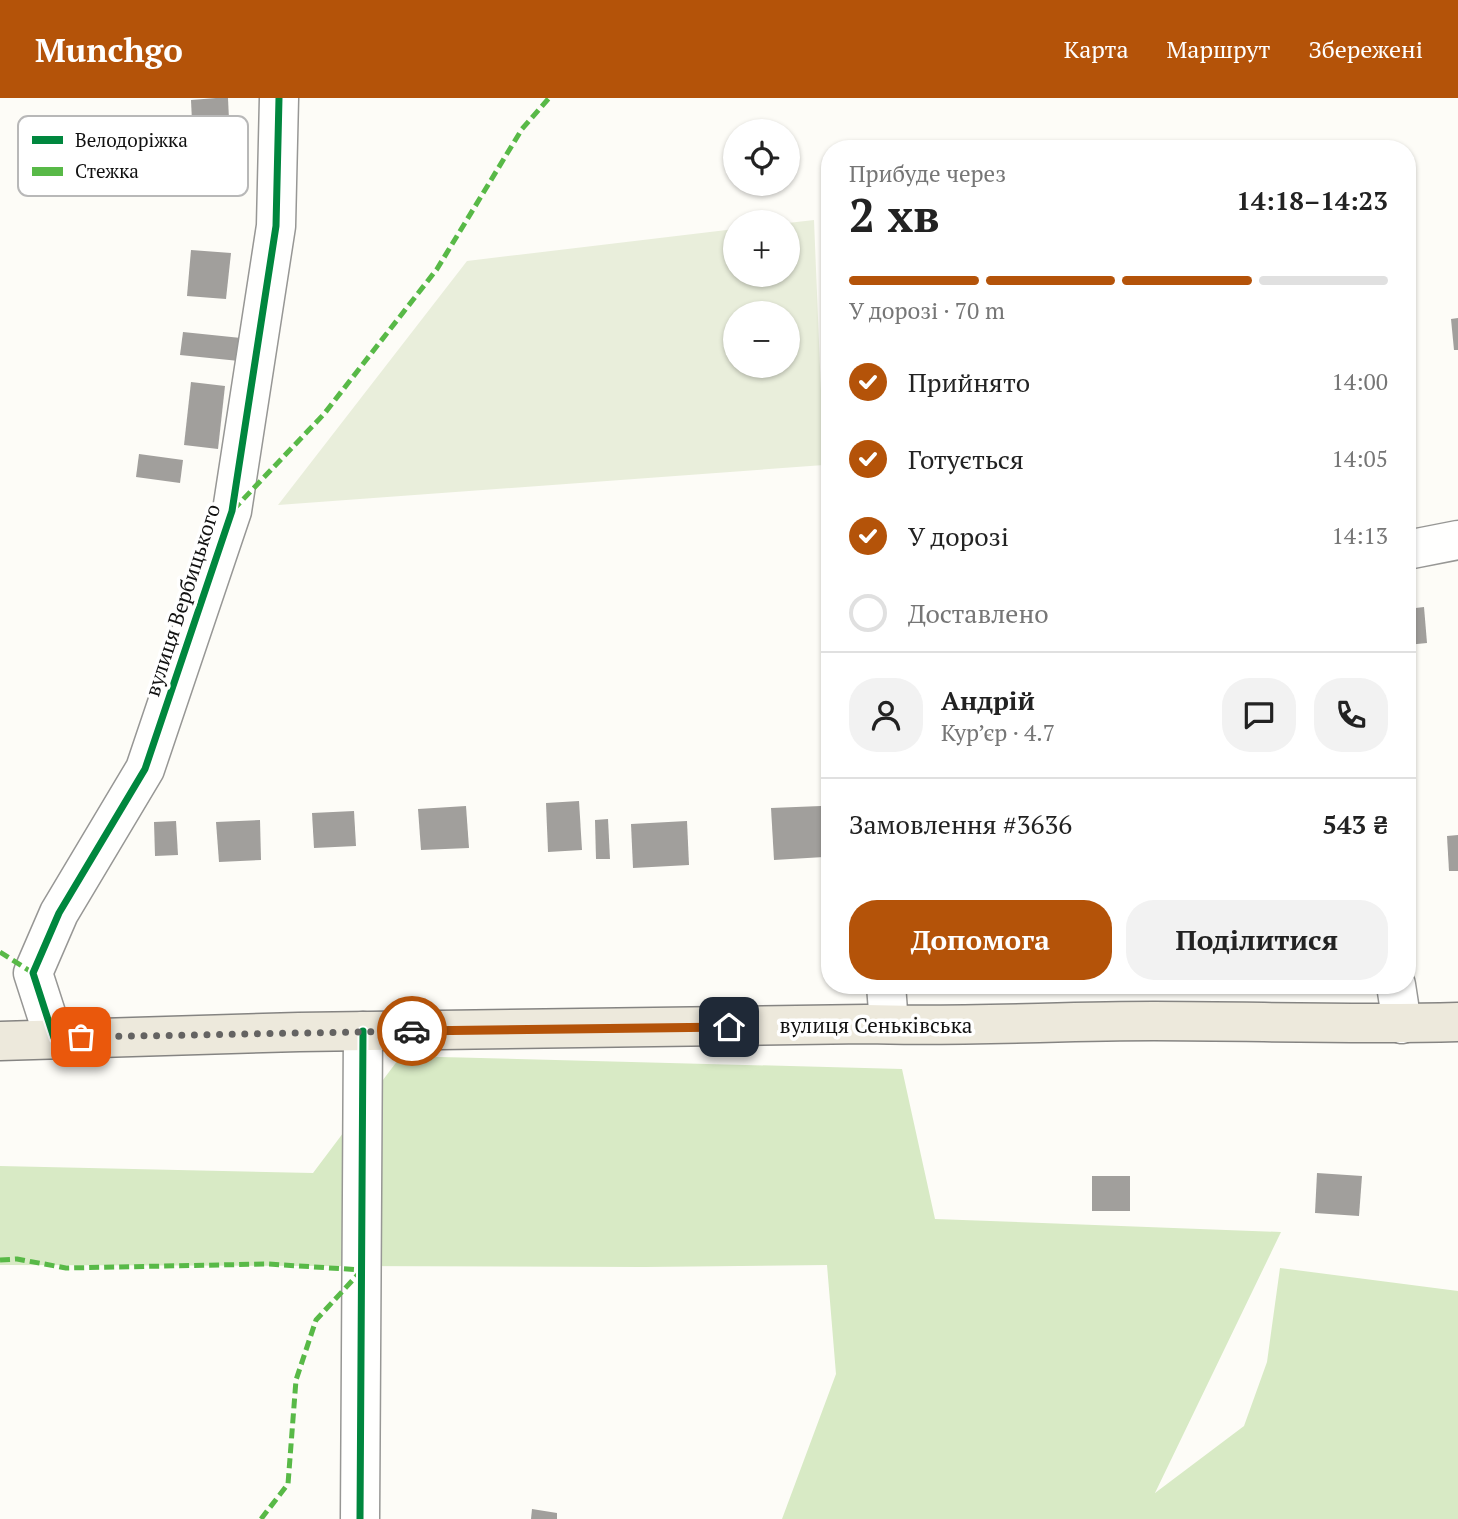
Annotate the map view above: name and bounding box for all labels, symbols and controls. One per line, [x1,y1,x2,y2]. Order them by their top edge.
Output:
text: Munchgo [35,28,183,71]
text: Карта [1064,33,1129,65]
text: Маршрут [1167,33,1270,65]
text: Збережені [1308,33,1423,65]
legend [18,116,248,196]
map controls [723,119,800,378]
button: locate [723,119,800,196]
text: Велодоріжка [75,127,188,152]
text: Стежка [75,158,139,183]
text: Прибуде через [849,158,1006,189]
text: 14:18–14:23 [1236,183,1388,217]
text: 2 хв [849,184,940,245]
button: + [723,210,800,287]
text: У дорозі · 70 m [849,295,1005,326]
button: − [723,301,800,378]
icon: check [849,363,887,401]
text: Прийнято [908,365,1030,399]
text: 14:00 [1331,366,1388,397]
icon: check [849,440,887,478]
text: Готується [908,442,1024,476]
text: 14:05 [1331,443,1388,474]
street label: вулиця Вербицького [138,500,226,700]
icon: check [849,517,887,555]
text: У дорозі [908,519,1009,553]
text: 14:13 [1331,520,1388,551]
text: Доставлено [908,596,1049,630]
button: person [849,678,923,752]
button: chat [1222,678,1296,752]
button: phone [1314,678,1388,752]
text: Андрій [941,683,1035,717]
text: Кур’єр · 4.7 [941,717,1055,748]
text: Замовлення #3636 [849,807,1072,841]
text: 543 ₴ [1322,807,1388,841]
button: Допомога [849,900,1112,980]
button: Поділитися [1126,900,1388,980]
courier [377,996,447,1066]
pin [699,997,759,1057]
pin [51,1007,111,1067]
icon: home [710,1008,748,1046]
street label: вулиця Сенькiвська [780,1011,973,1039]
icon: car [393,1012,431,1050]
icon: bag [62,1018,100,1056]

